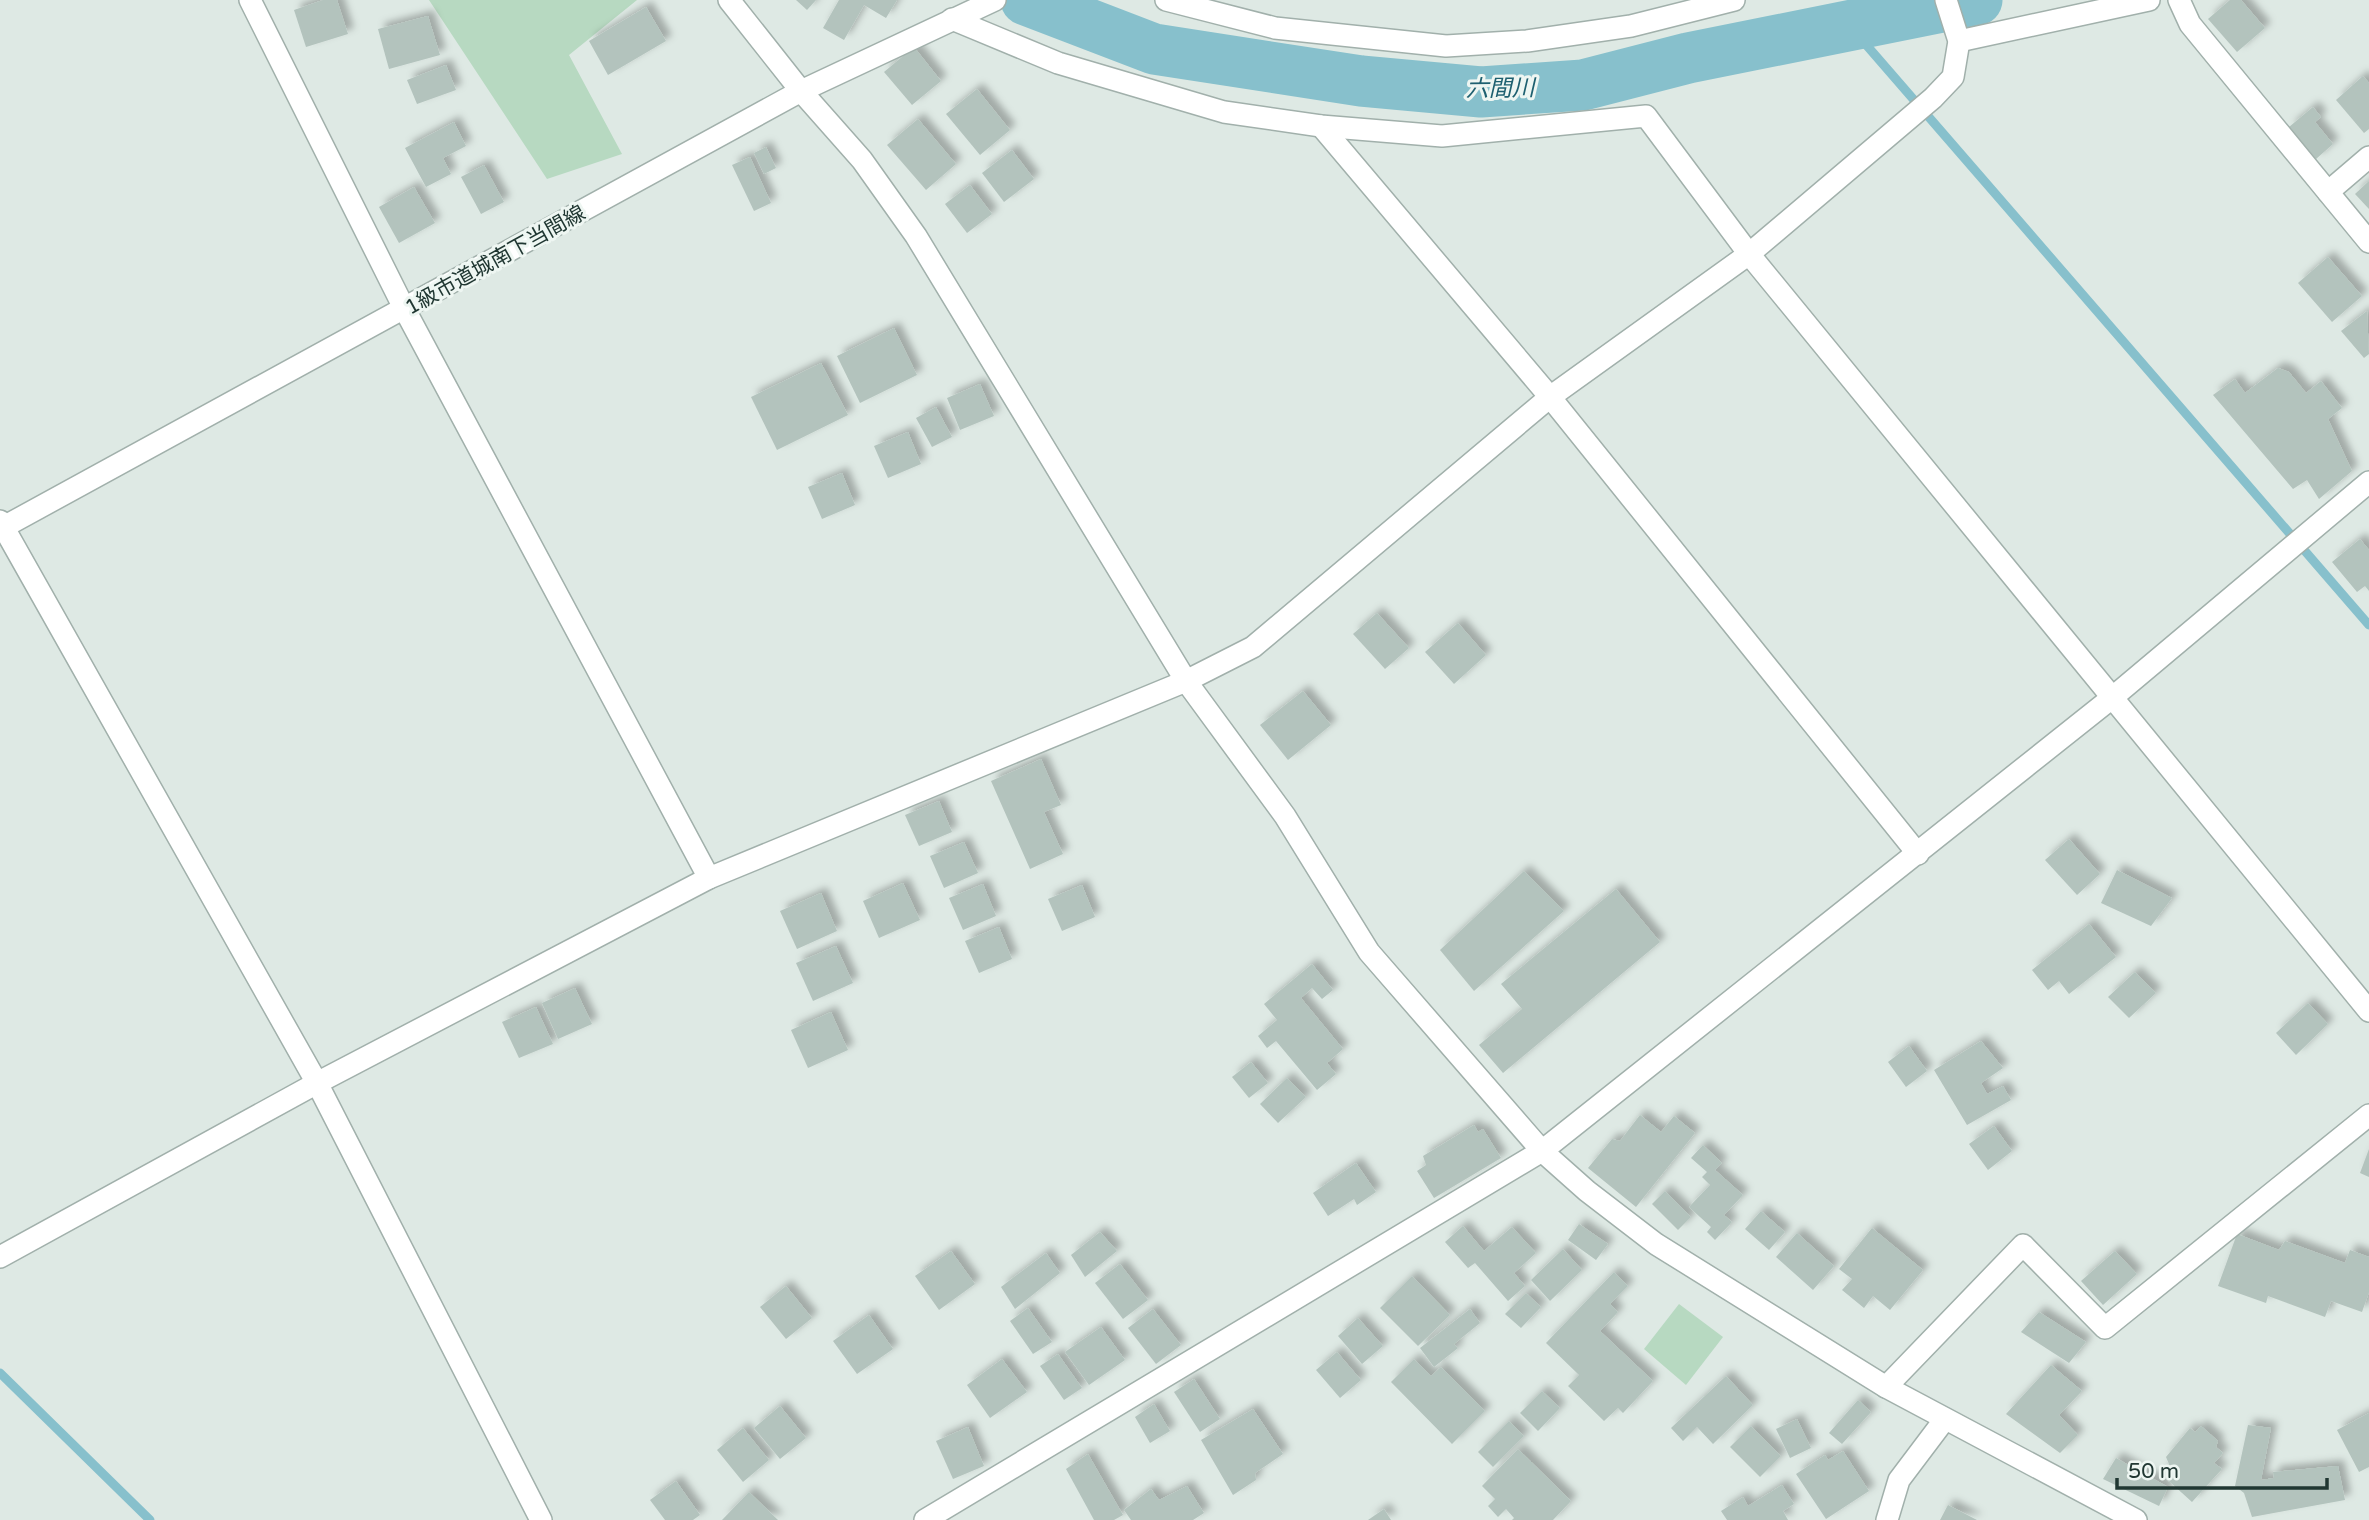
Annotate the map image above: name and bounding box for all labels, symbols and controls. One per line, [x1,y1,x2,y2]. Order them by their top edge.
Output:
water label: 六間川 [1465,74,1538,104]
street label: 1級市道城南下当間線 [401,200,590,320]
scale bar [2117,1446,2327,1490]
text: 50 m [2128,1459,2179,1484]

